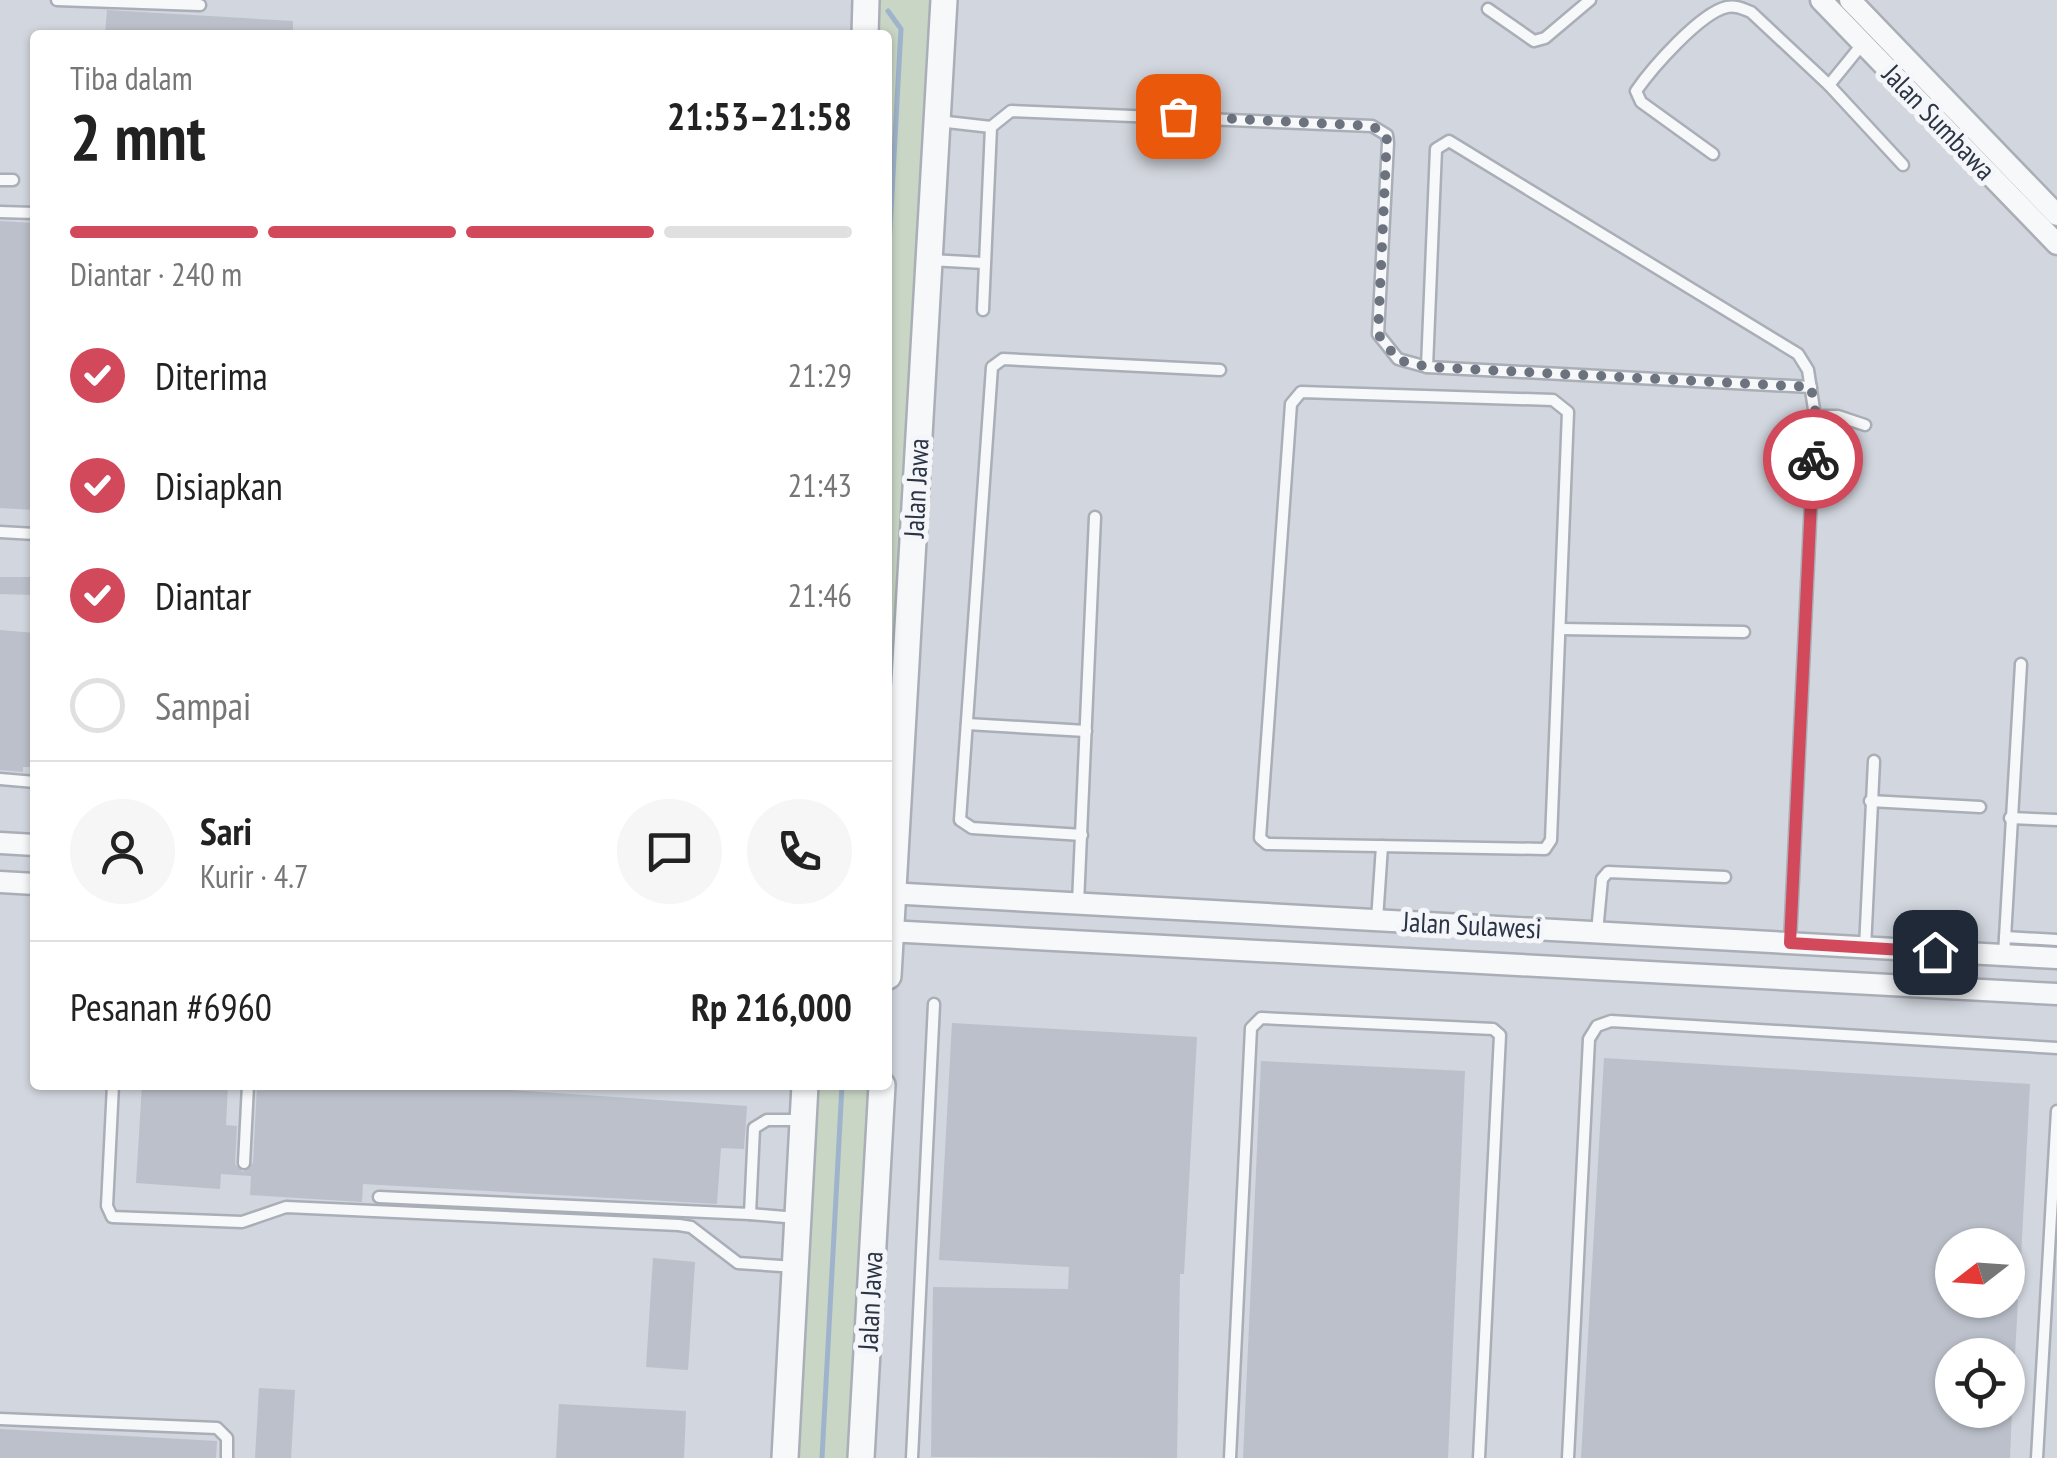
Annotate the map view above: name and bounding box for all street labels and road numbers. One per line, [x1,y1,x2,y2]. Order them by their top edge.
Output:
street label: Jalan Sumbawa [1874,55,2004,187]
street label: Jalan Jawa [894,437,937,540]
street label: Jalan Sulawesi [1401,902,1542,947]
street label: Jalan Jawa [848,1250,891,1353]

